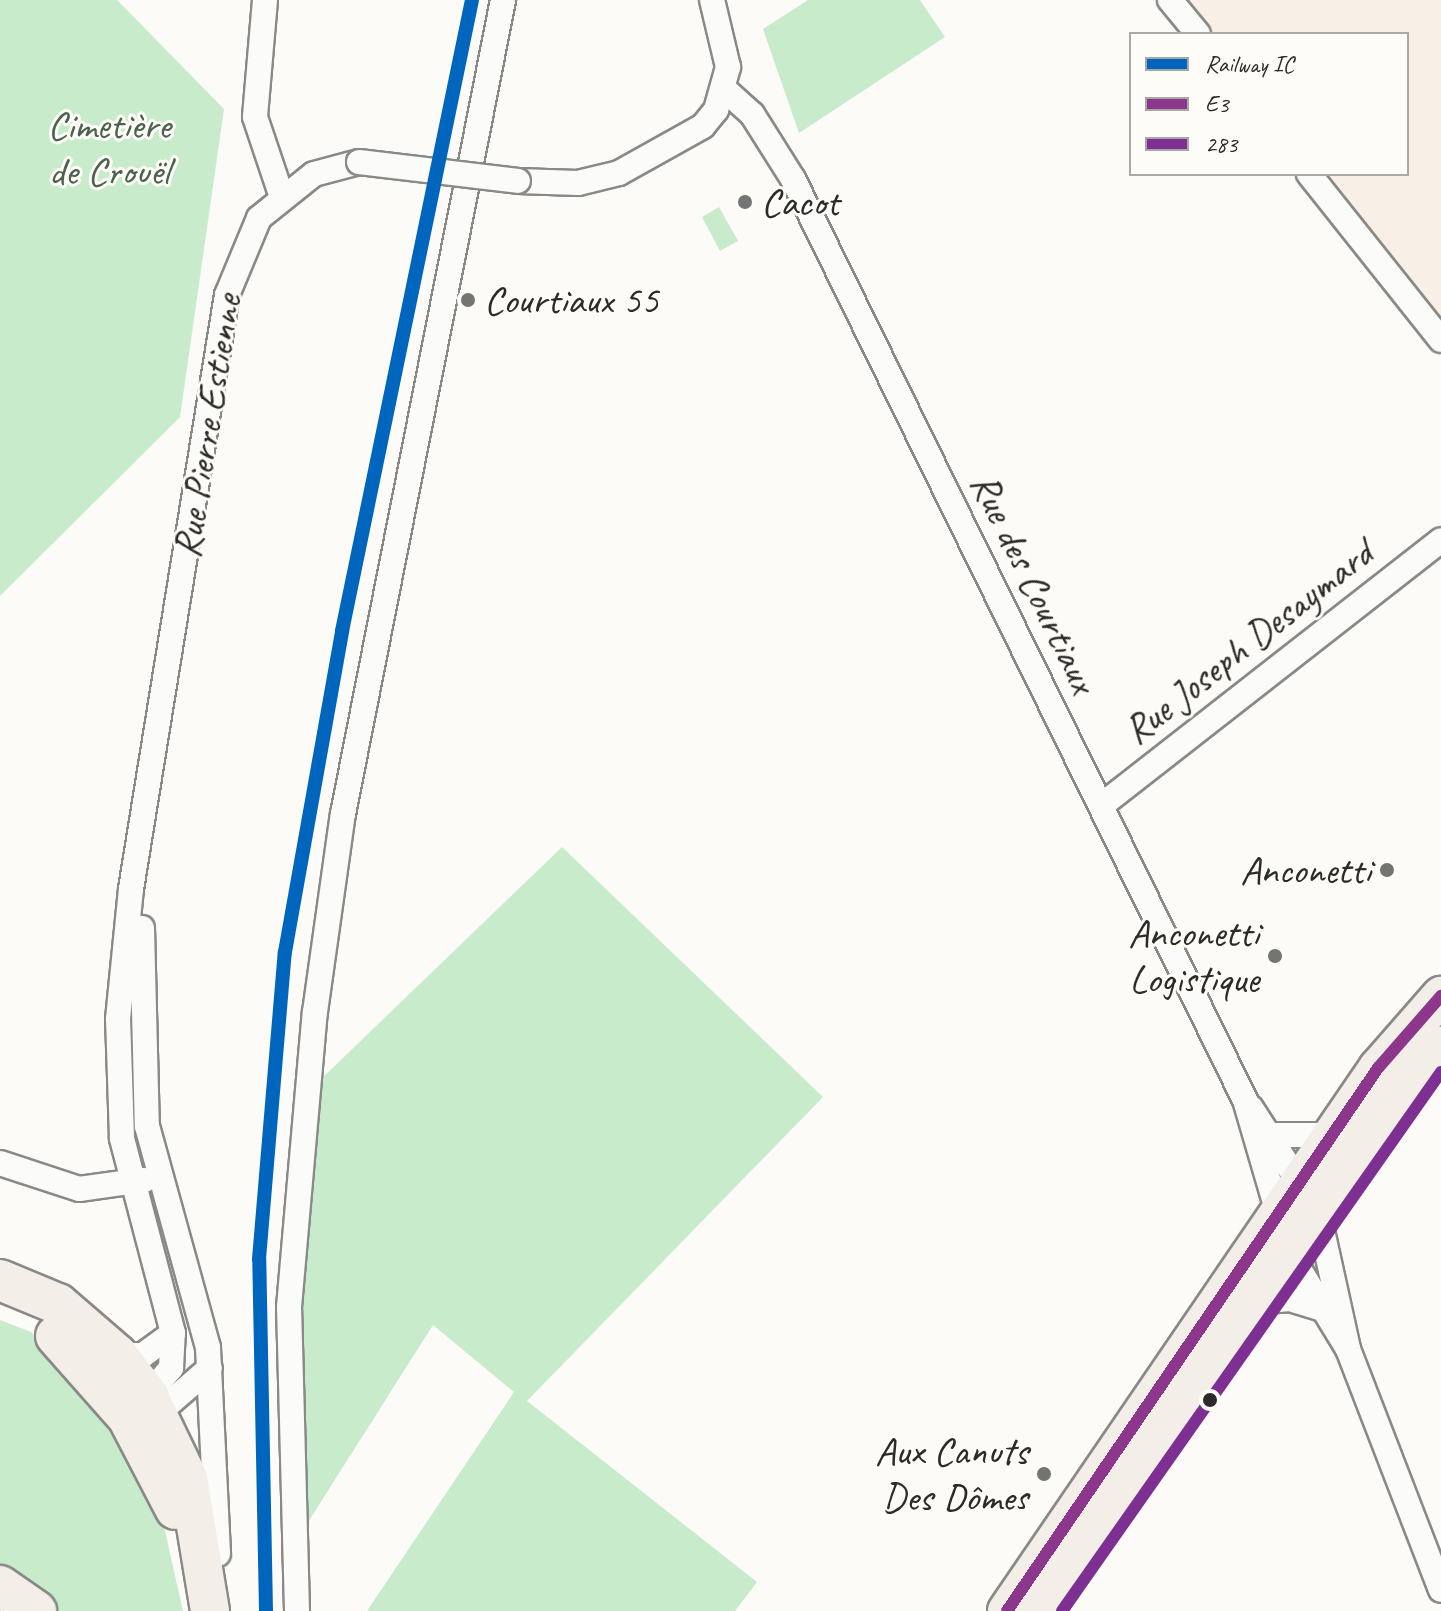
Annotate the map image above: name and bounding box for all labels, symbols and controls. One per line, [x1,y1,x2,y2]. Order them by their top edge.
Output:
legend [1129,32,1409,176]
text: Railway IC [1205,49,1294,79]
text: E3 [1205,89,1229,119]
park label: Cimetière de Crouël [48,101,170,195]
text: 283 [1205,129,1237,159]
place label: Cacot [761,178,839,226]
marker: Cacot [736,193,754,211]
place label: Courtiaux 55 [484,276,659,324]
street label: Rue Pierre Estienne [162,291,252,561]
marker: Courtiaux 55 [459,291,477,309]
street label: Rue des Courtiaux [960,465,1108,701]
street label: Rue Joseph Desaymard [1114,530,1382,754]
place label: Anconetti [1240,846,1371,894]
marker: Anconetti [1378,861,1396,879]
place label: Anconetti Logistique [1128,909,1259,1003]
marker: Anconetti Logistique [1266,947,1284,965]
unlabelled marker [1202,1392,1218,1408]
place label: Aux Canuts Des Dômes [874,1427,1028,1521]
marker: Aux Canuts Des Dômes [1035,1465,1053,1483]

